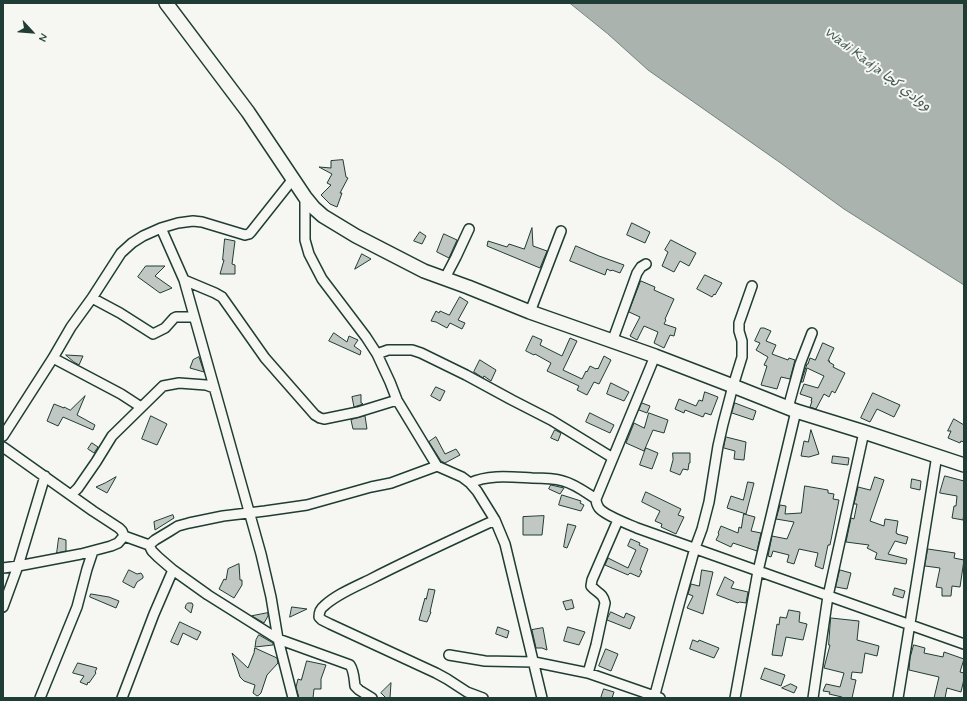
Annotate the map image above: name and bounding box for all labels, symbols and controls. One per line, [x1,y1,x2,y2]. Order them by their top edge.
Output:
north arrow [12,12,52,52]
water label: Wadi Kadja ووادي كجا [820,24,934,116]
text: N [35,31,51,44]

